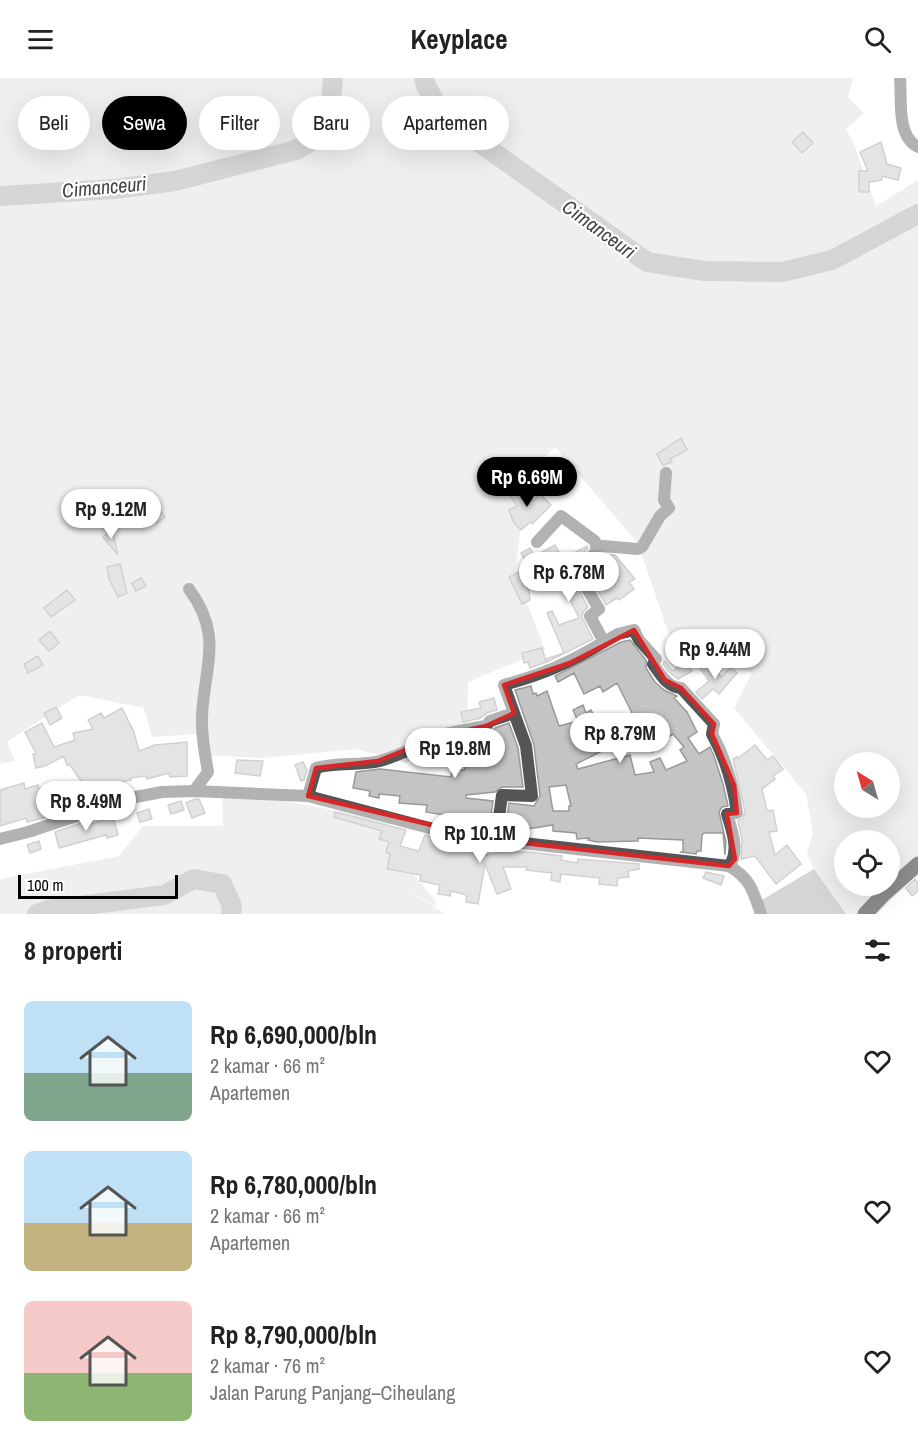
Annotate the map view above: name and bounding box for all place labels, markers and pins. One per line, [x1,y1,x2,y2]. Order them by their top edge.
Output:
pin: Rp 6.69M [465,457,589,508]
pin: Rp 9.12M [49,489,173,540]
pin: Rp 6.78M [507,552,631,603]
pin: Rp 9.44M [653,629,777,680]
pin: Rp 8.79M [558,713,682,764]
pin: Rp 19.8M [393,728,517,779]
pin: Rp 8.49M [24,781,148,832]
pin: Rp 10.1M [418,813,542,864]

